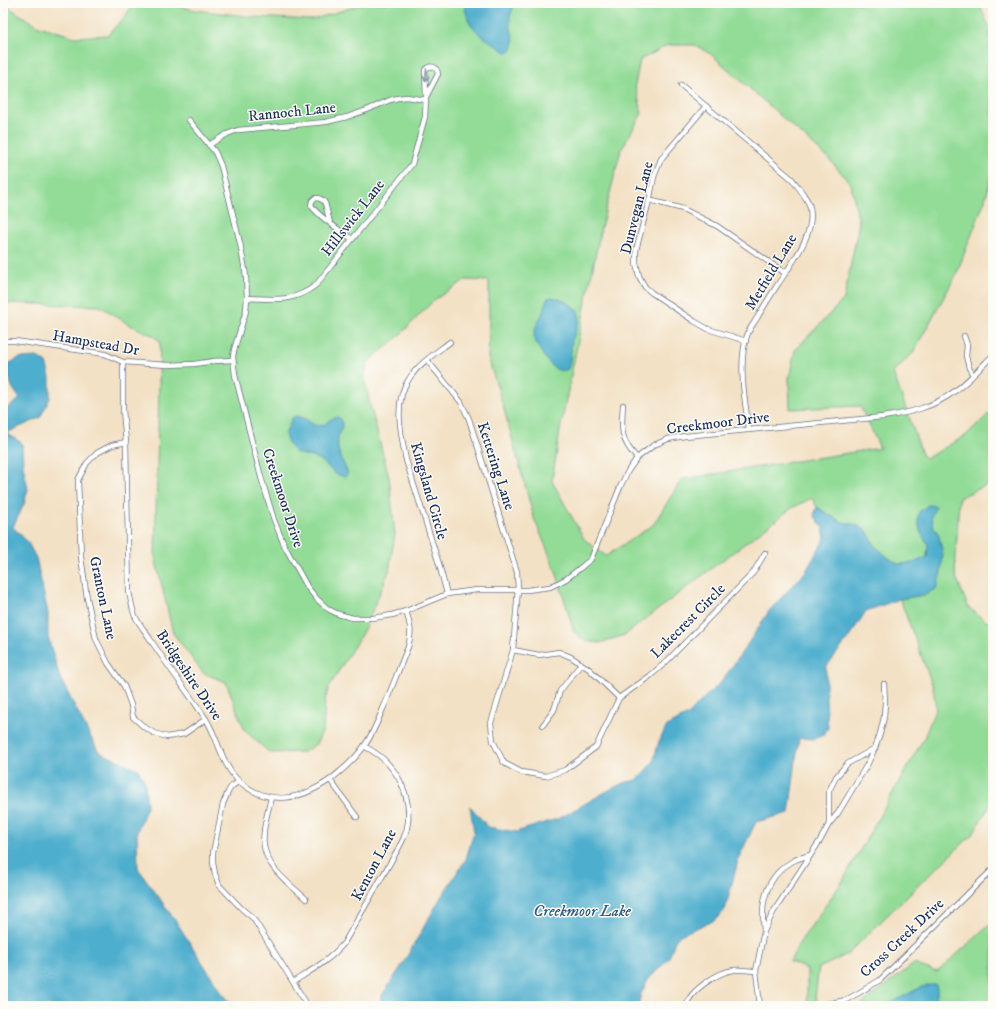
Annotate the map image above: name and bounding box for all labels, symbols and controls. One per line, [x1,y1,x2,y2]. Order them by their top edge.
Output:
one-way arrow [422,68,429,81]
street label: Rannoch Lane [247,98,337,126]
street label: Dunvegan Lane [616,160,658,256]
street label: Hillswick Lane [317,176,389,260]
street label: Metfield Lane [741,230,801,314]
street label: Hampstead Dr [51,326,141,360]
street label: Creekmoor Drive [666,407,770,439]
street label: Kettering Lane [473,420,519,512]
street label: Kingsland Circle [406,440,452,542]
street label: Creekmoor Drive [258,446,308,550]
street label: Granton Lane [85,555,121,641]
street label: Lakecrest Circle [646,579,730,663]
street label: Bridgeshire Drive [152,626,226,724]
street label: Kenton Lane [347,826,401,904]
street label: Cross Creek Drive [856,894,948,982]
water label: Creekmoor Lake [533,901,631,921]

